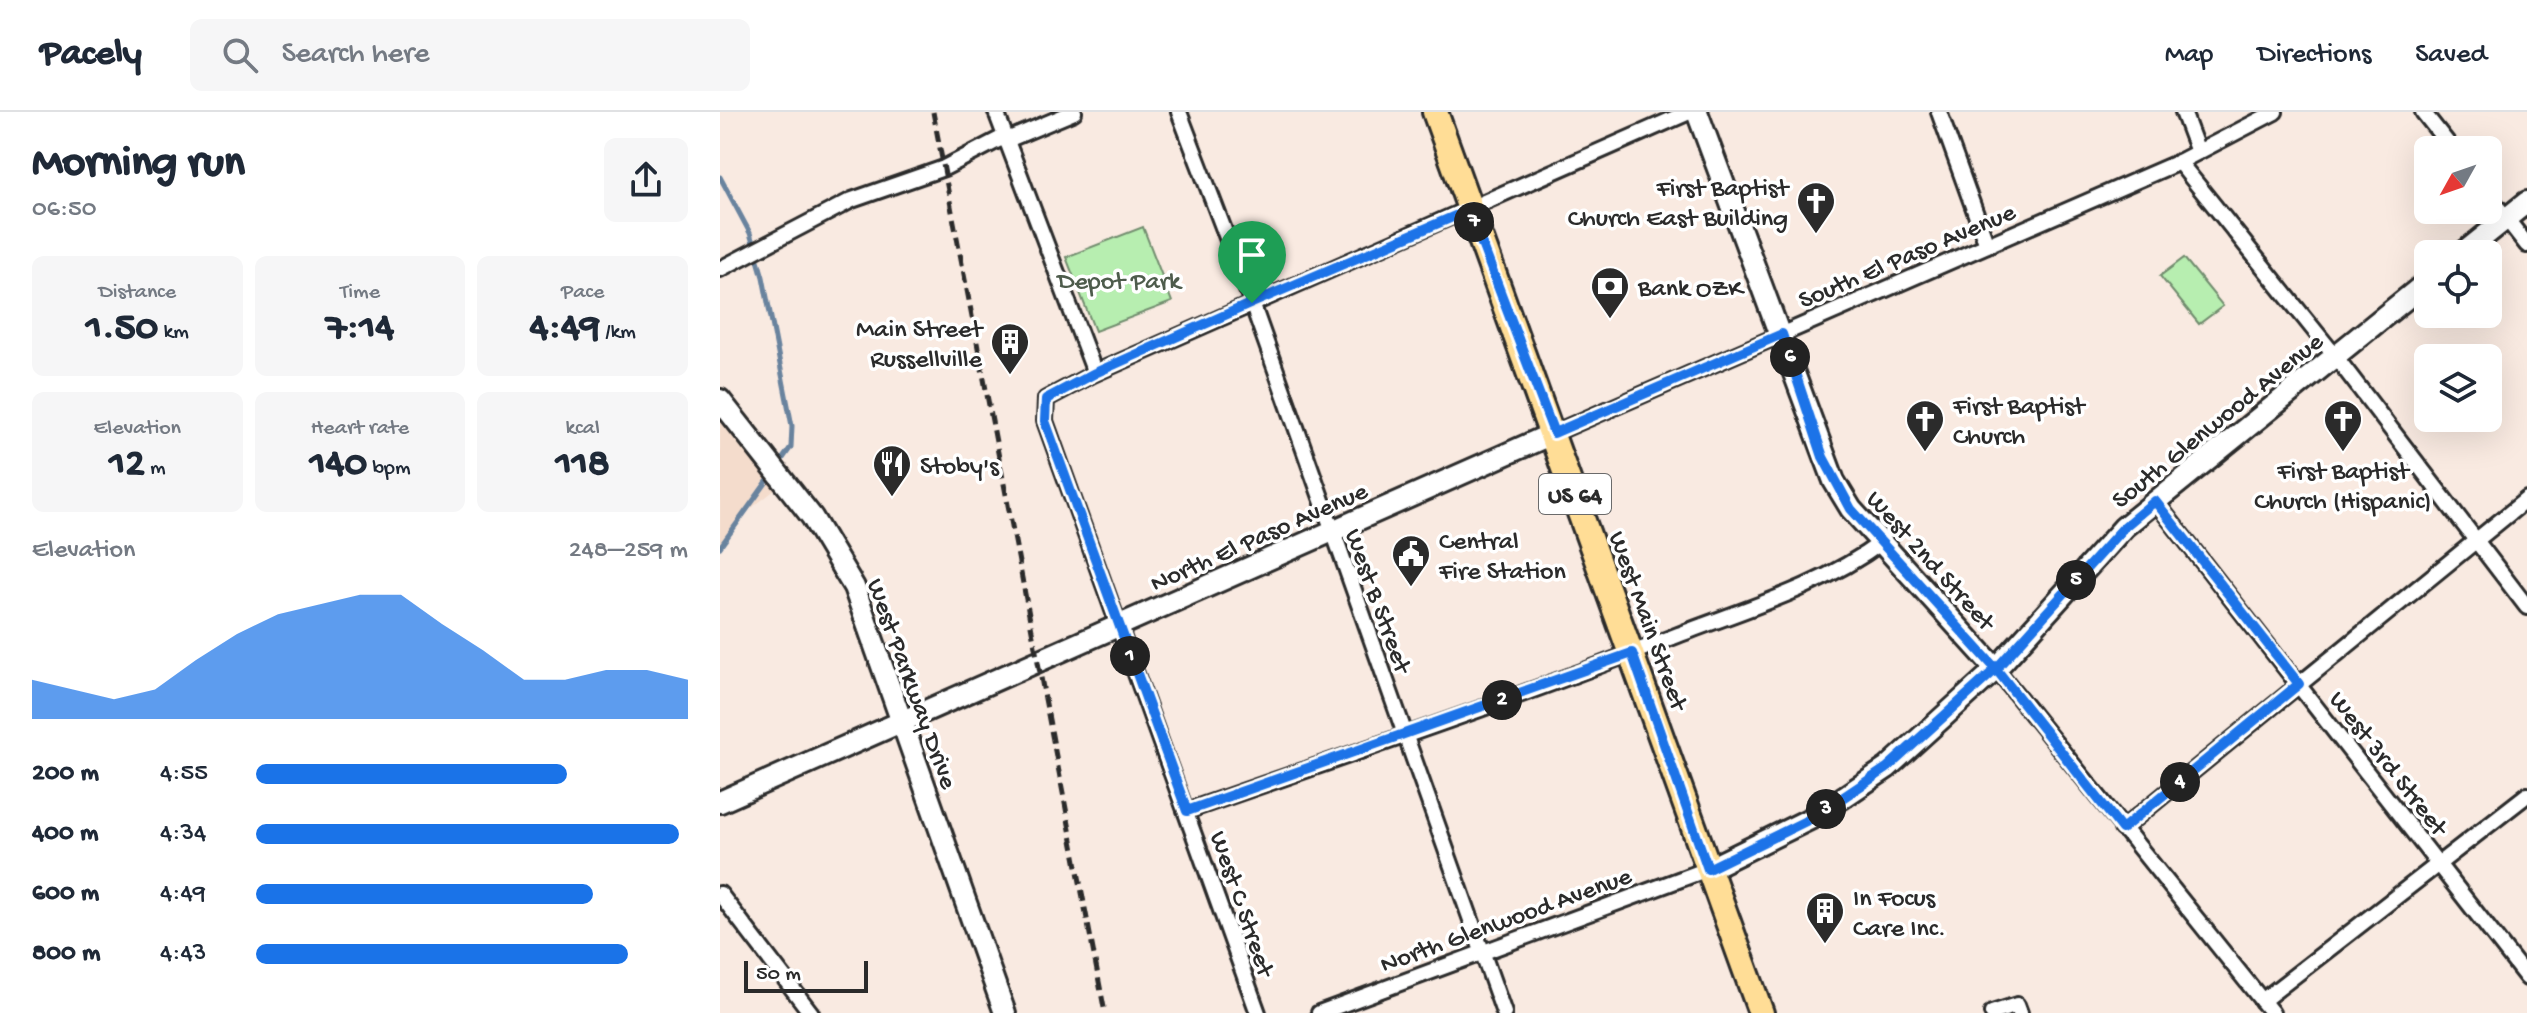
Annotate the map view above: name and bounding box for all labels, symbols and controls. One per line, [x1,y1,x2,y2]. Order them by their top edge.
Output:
search box [190,19,750,91]
text: Pacely [40,33,142,77]
icon: search [218,33,262,77]
text: Search here [282,38,429,73]
text: Map [2165,39,2213,72]
text: Directions [2257,39,2371,72]
text: Saved [2415,39,2487,72]
north arrow [2414,136,2502,224]
map controls [2414,136,2502,432]
button: share [604,138,688,222]
text: Morning run [32,139,245,191]
place label: First Baptist Church East Building [1568,175,1790,236]
church icon: First Baptist Church East Building [1795,180,1837,235]
text: 06:50 [32,195,97,226]
street label: South El Paso Avenue [1795,198,2021,318]
pin: 7 [1454,202,1494,242]
text: 7 [1468,209,1480,235]
pin [1218,221,1286,303]
icon: arrive [1230,233,1274,277]
button: locate [2414,240,2502,328]
bank icon: Bank OZK [1589,265,1631,320]
park label: Depot Park [1055,268,1183,299]
place label: Bank OZK [1637,275,1745,306]
text: Distance [98,280,176,306]
text: Time [340,280,380,306]
text: Pace [561,280,604,306]
text: 1.50 [86,306,158,353]
text: 7:14 [326,306,394,353]
text: 4:49 [529,306,600,353]
place label: Main Street Russellville [856,316,984,377]
text: km [158,320,189,346]
text: /km [600,320,636,346]
building icon: Main Street Russellville [989,321,1031,376]
street label: South Glenwood Avenue [2107,327,2331,517]
pin: 6 [1770,337,1810,377]
text: 6 [1784,344,1796,370]
button: layers [2414,344,2502,432]
place label: First Baptist Church [1952,393,2087,454]
church icon: First Baptist Church [1904,398,1946,453]
church icon: First Baptist Church (Hispanic) [2322,398,2364,453]
text: Elevation [94,416,181,442]
text: Heart rate [311,416,409,442]
text: kcal [565,416,600,442]
text: 12 [109,442,145,489]
text: 140 [309,442,367,489]
text: 118 [556,442,610,489]
restaurant icon: Stoby's [871,443,913,498]
place label: Stoby's [920,453,1000,484]
text: m [145,456,166,482]
text: bpm [367,456,411,482]
place label: First Baptist Church (Hispanic) [2254,458,2432,519]
road number: US 64 [1539,474,1611,514]
street label: North El Paso Avenue [1146,477,1374,601]
street label: West 2nd Street [1858,486,2001,640]
street label: West B Street [1335,525,1417,680]
place label: Central Fire Station [1438,528,1567,589]
street label: West Main Street [1599,528,1693,717]
public building icon: Central Fire Station [1390,533,1432,588]
text: Elevation [32,536,135,567]
text: 248–259 m [569,536,688,567]
pin: 5 [2056,560,2096,600]
text: 5 [2070,567,2082,593]
street label: West Parkway Drive [857,575,962,795]
pin: 1 [1110,636,1150,676]
text: 1 [1126,643,1134,669]
pin: 2 [1482,680,1522,720]
street label: West 3rd Street [2320,686,2454,845]
text: 2 [1497,687,1507,713]
text: 200 m [32,759,99,790]
text: 4:55 [160,759,208,790]
pin: 4 [2160,762,2200,802]
text: 4 [2175,769,2185,795]
pin: 3 [1806,789,1846,829]
text: 3 [1820,796,1832,822]
text: 400 m [32,819,98,850]
text: 4:34 [160,819,206,850]
street label: West C Street [1200,828,1280,983]
street label: North Glenwood Avenue [1377,862,1637,982]
text: 600 m [32,879,99,910]
text: 4:49 [160,879,206,910]
place label: In Focus Care Inc. [1853,885,1946,946]
building icon: In Focus Care Inc. [1804,890,1846,945]
text: 800 m [32,939,100,970]
text: 4:43 [160,939,206,970]
scale bar [744,957,868,993]
text: 50 m [756,962,801,988]

